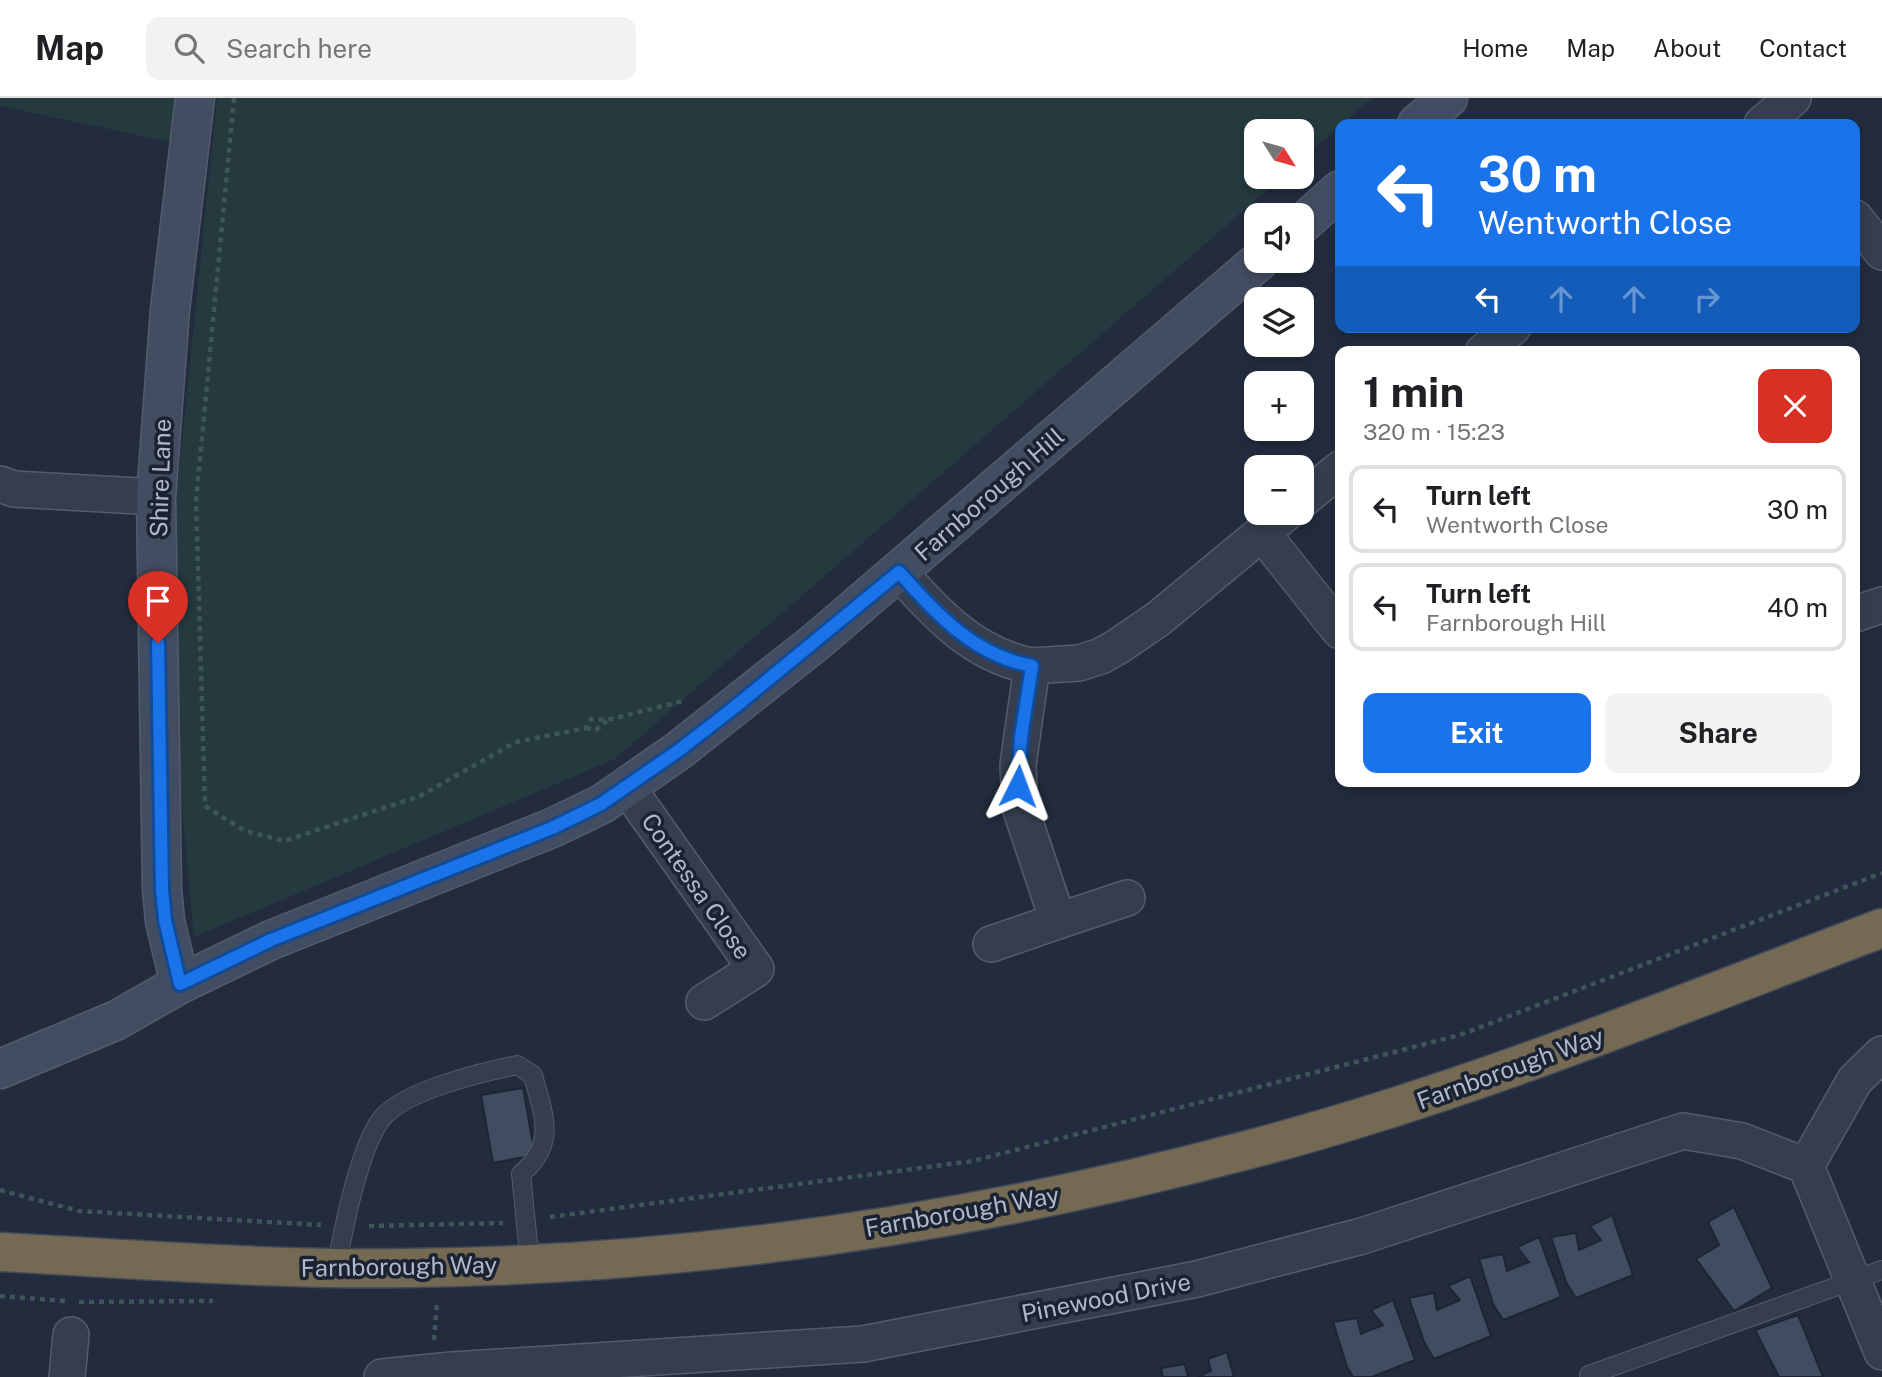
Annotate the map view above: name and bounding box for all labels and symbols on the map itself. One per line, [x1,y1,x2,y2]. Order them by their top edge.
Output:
north arrow [1244,119,1314,189]
street label: Shire Lane [144,418,176,538]
street label: Farnborough Hill [909,422,1069,566]
pin [128,571,188,643]
position arrow [981,749,1055,823]
street label: Contessa Close [636,808,758,964]
street label: Farnborough Way [1413,1021,1607,1115]
street label: Farnborough Way [863,1180,1061,1242]
street label: Farnborough Way [300,1250,498,1282]
street label: Pinewood Drive [1019,1267,1193,1327]

